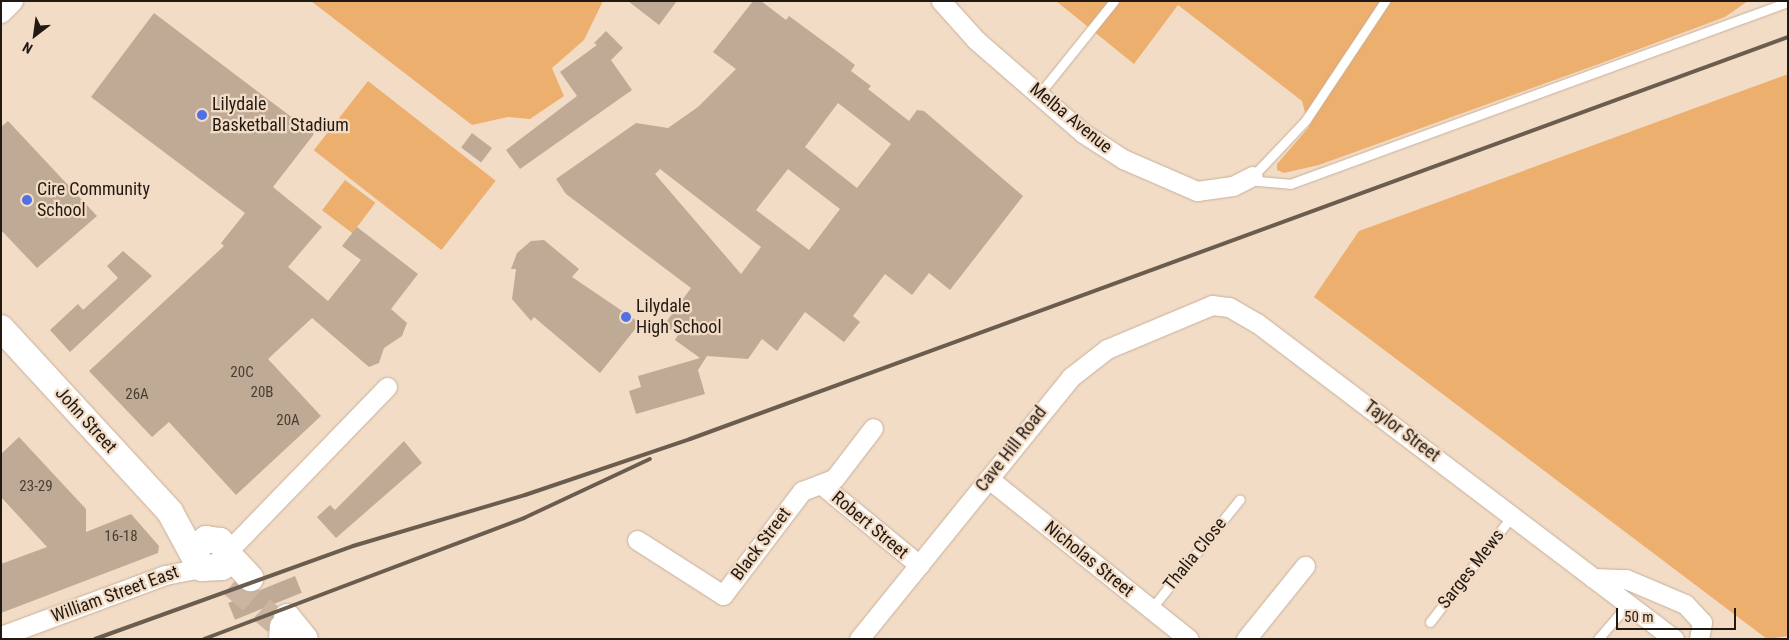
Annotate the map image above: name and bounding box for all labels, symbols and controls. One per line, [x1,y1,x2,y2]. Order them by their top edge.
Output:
north arrow [10,10,60,60]
text: N [20,39,35,57]
street label: Melba Avenue [1025,78,1117,158]
place label: Lilydale Basketball Stadium [212,94,349,136]
marker: Lilydale Basketball Stadium [196,109,208,121]
place label: Cire Community School [37,179,150,222]
marker: Cire Community School [21,194,33,206]
place label: Lilydale High School [636,296,722,338]
marker: Lilydale High School [620,311,632,323]
house number: 20C [230,364,254,382]
street label: John Street [51,383,121,457]
house number: 20B [251,384,273,402]
house number: 26A [125,386,149,404]
street label: Taylor Street [1360,395,1444,467]
street label: Cave Hill Road [971,402,1051,496]
house number: 20A [276,412,300,430]
house number: 23-29 [19,478,53,496]
street label: Robert Street [827,487,913,563]
street label: Black Street [727,503,795,585]
street label: Thalia Close [1159,513,1231,595]
street label: Nicholas Street [1040,516,1138,602]
street label: Sarges Mews [1433,525,1509,613]
house number: 16-18 [104,528,138,546]
street label: William Street East [48,561,182,627]
scale bar [1619,598,1739,630]
text: 50 m [1624,608,1654,626]

